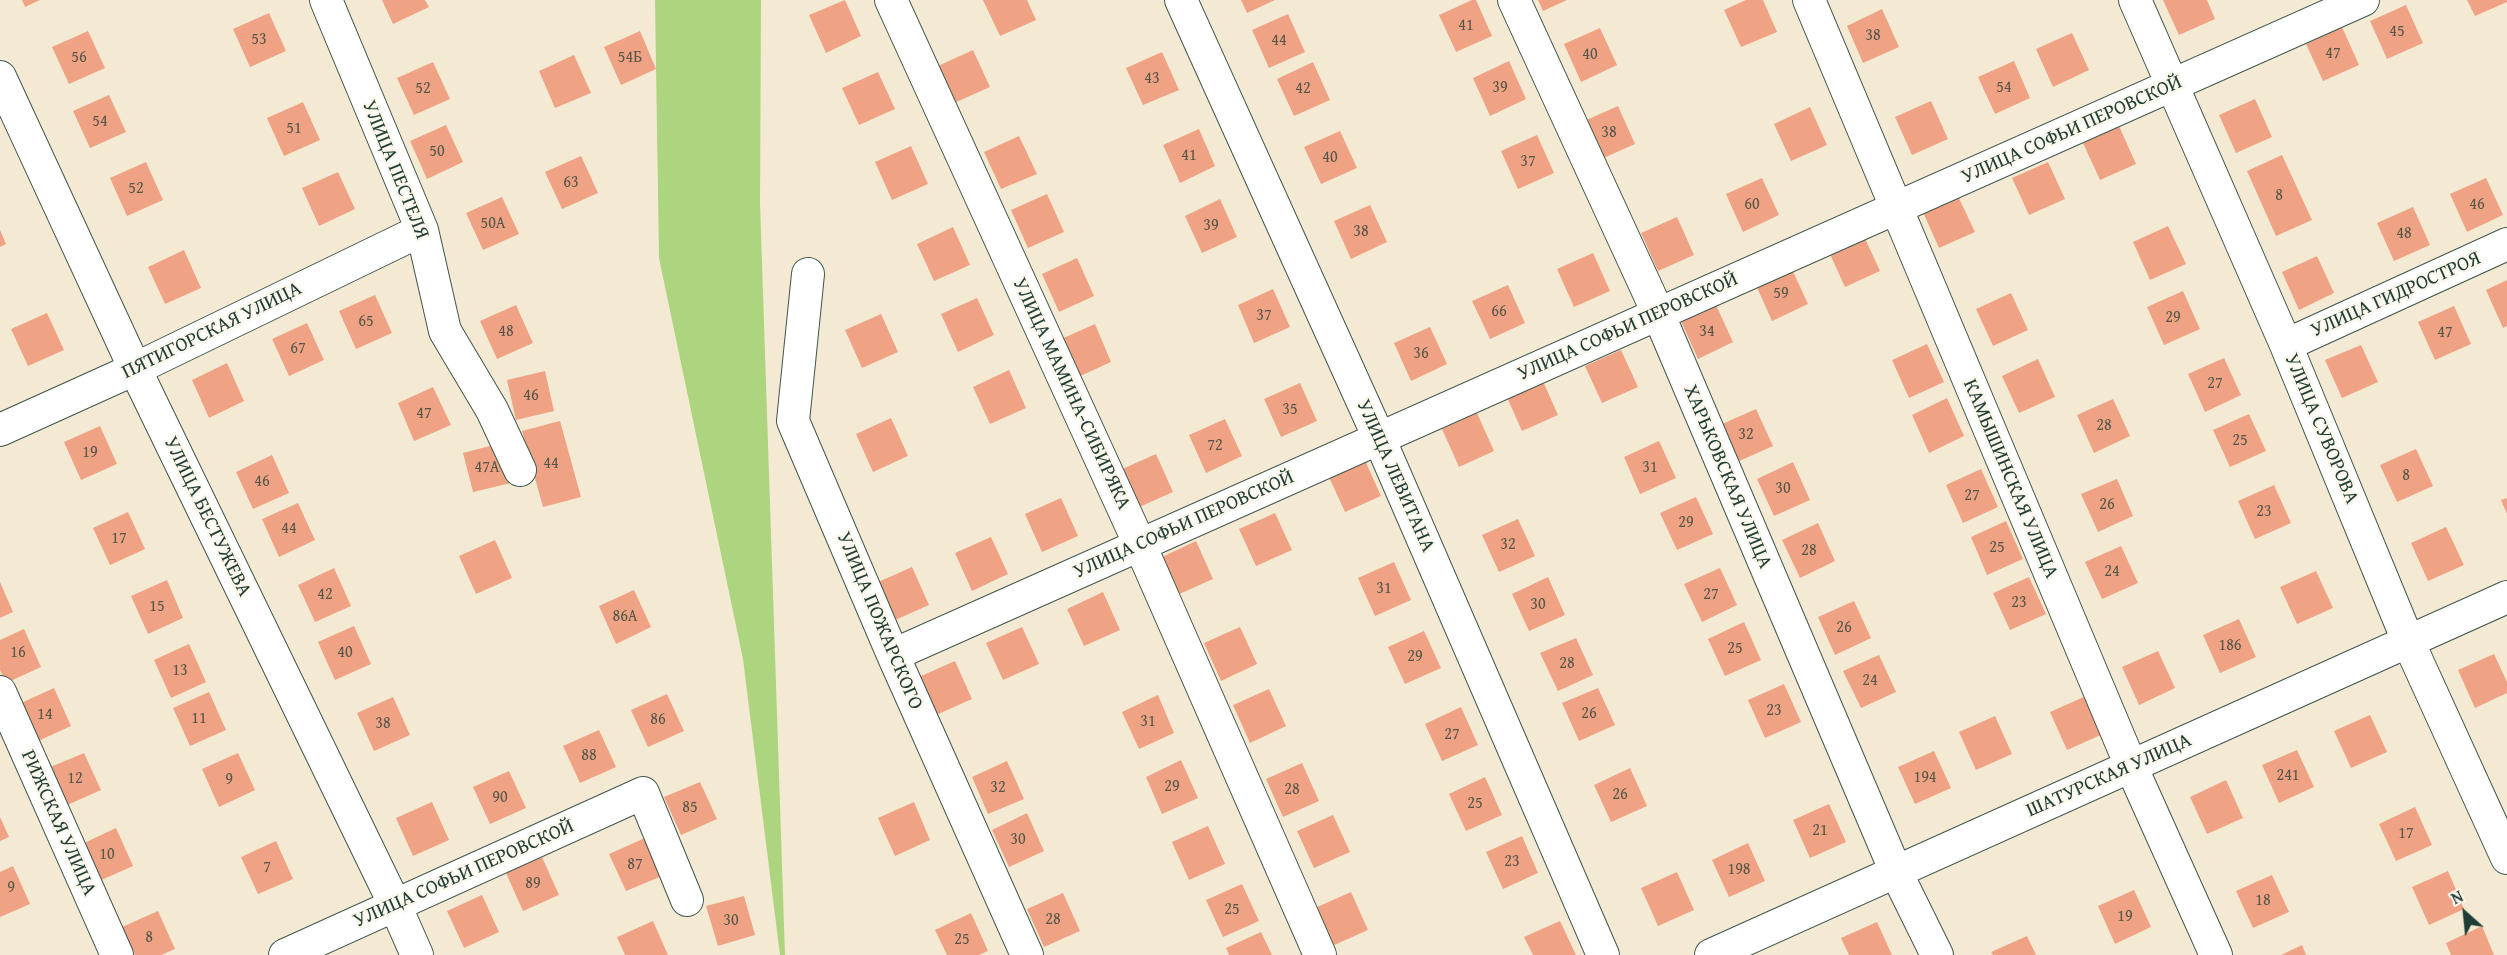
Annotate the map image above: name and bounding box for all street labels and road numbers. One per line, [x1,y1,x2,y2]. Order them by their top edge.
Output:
street label: УЛИЦА СОФЬИ ПЕРОВСКОЙ [1958,70,2186,190]
street label: УЛИЦА ПЕСТЕЛЯ [356,97,434,243]
street label: УЛИЦА ГИДРОСТРОЯ [2307,247,2485,343]
street label: УЛИЦА СОФЬИ ПЕРОВСКОЙ [1514,267,1742,387]
street label: УЛИЦА МАМИНА-СИБИРЯКА [1007,274,1135,514]
street label: ПЯТИГОРСКАЯ УЛИЦА [118,277,306,385]
street label: УЛИЦА СУВОРОВА [2279,350,2363,508]
street label: КАМЫШИНСКАЯ УЛИЦА [1957,376,2063,582]
street label: ХАРЬКОВСКАЯ УЛИЦА [1677,382,1777,572]
street label: УЛИЦА ЛЕВИТАНА [1351,396,1439,556]
street label: УЛИЦА БЕСТУЖЕВА [158,433,256,601]
street label: УЛИЦА СОФЬИ ПЕРОВСКОЙ [1070,465,1298,585]
street label: УЛИЦА ПОЖАРСКОГО [831,529,927,713]
street label: ШАТУРСКАЯ УЛИЦА [2023,729,2195,823]
street label: РИЖСКАЯ УЛИЦА [15,746,101,900]
street label: УЛИЦА СОФЬИ ПЕРОВСКОЙ [350,814,578,934]

